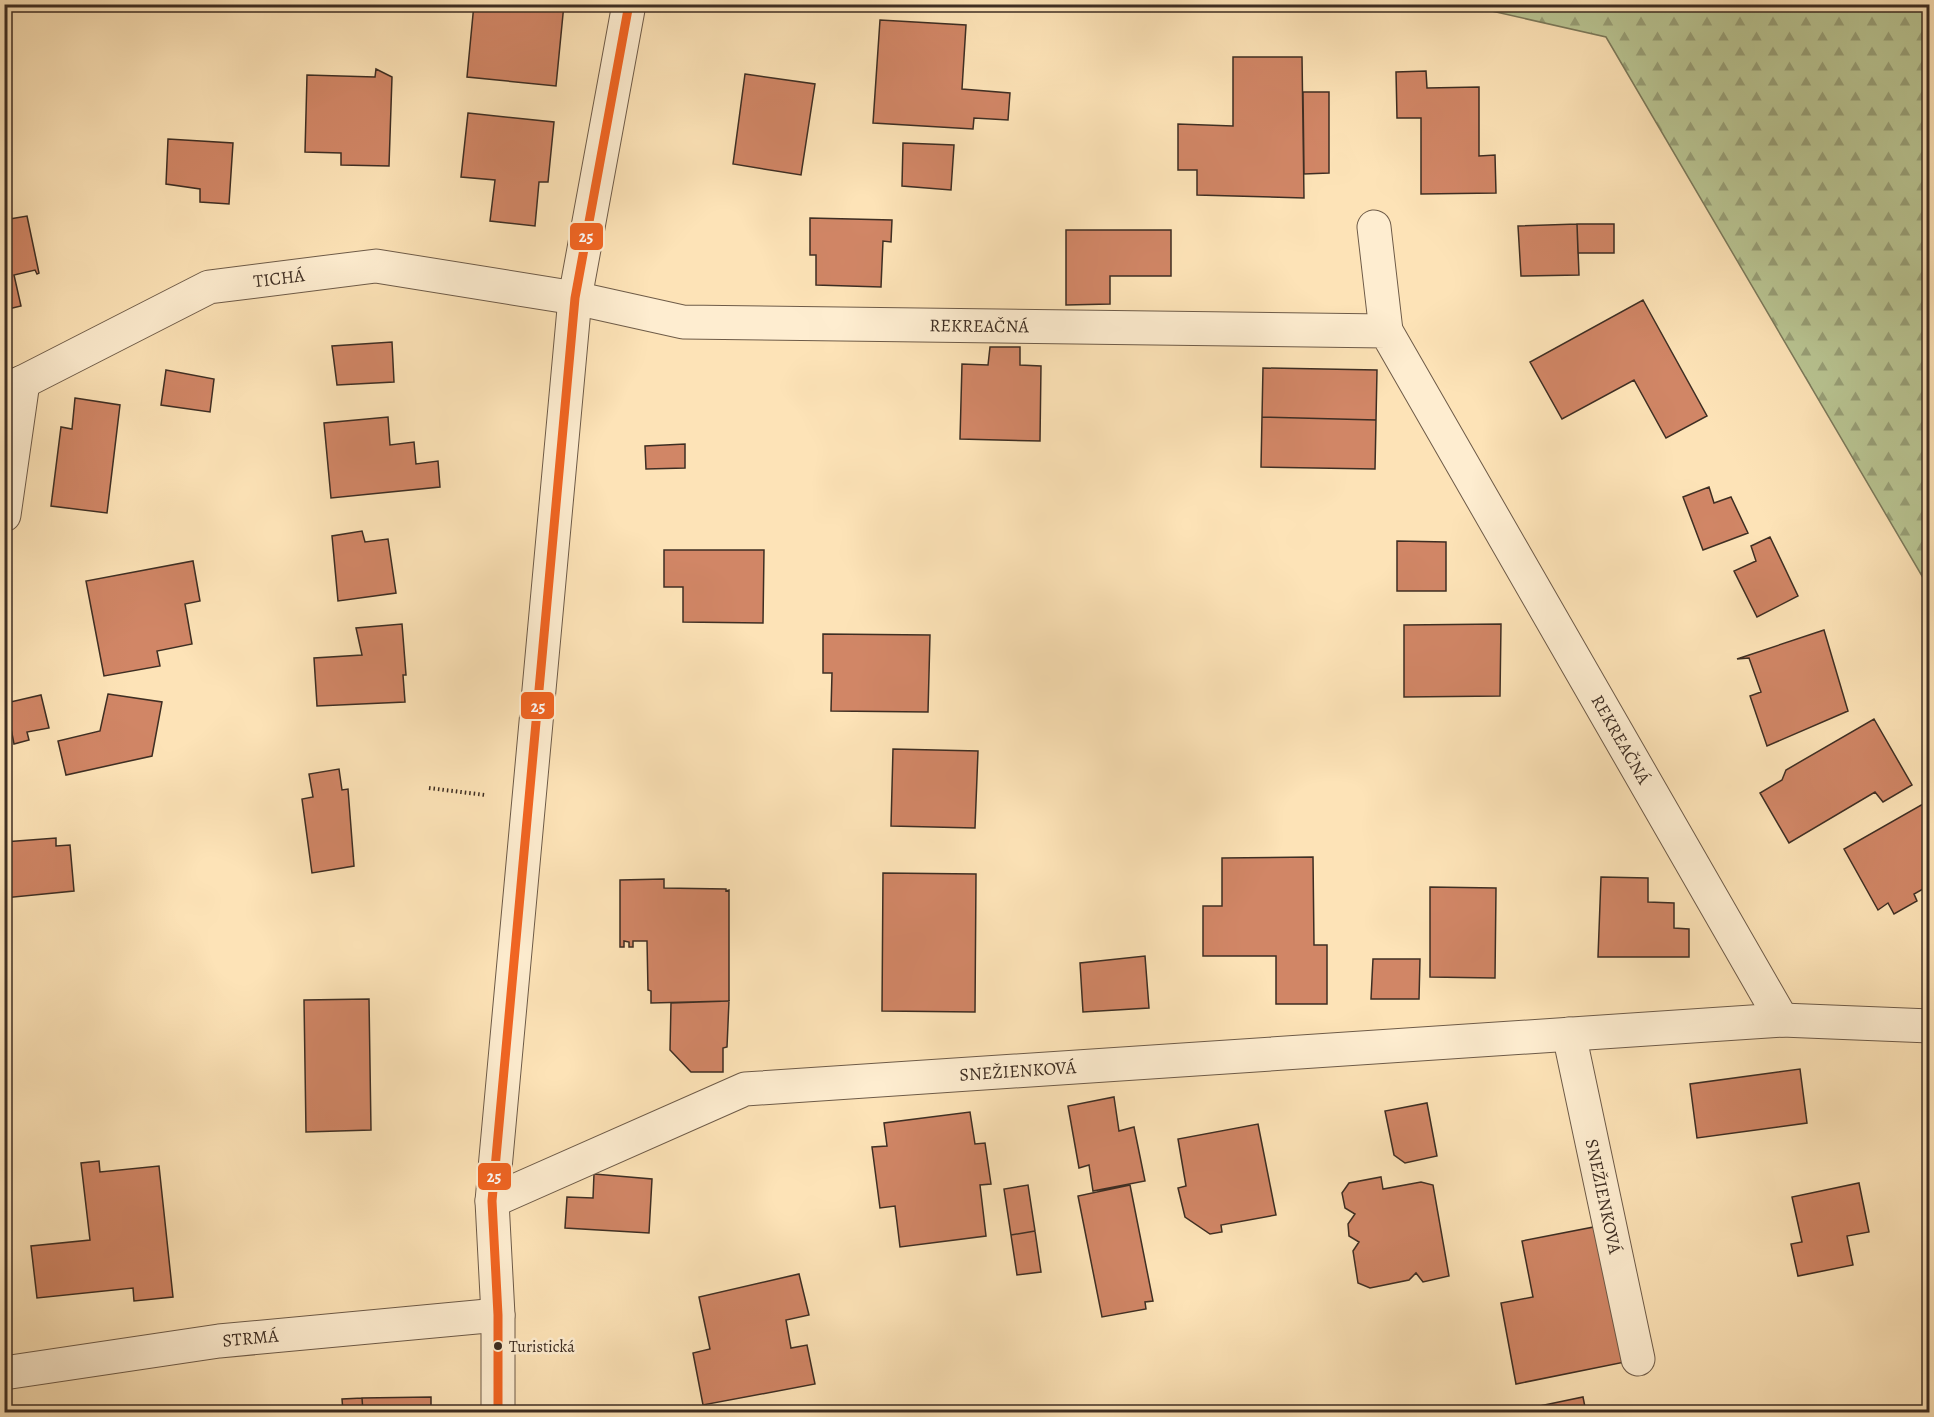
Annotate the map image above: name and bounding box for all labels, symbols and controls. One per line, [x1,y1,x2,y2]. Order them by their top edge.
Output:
line badge: 25 [569,222,604,251]
text: 25 [579,226,593,248]
street label: TICHÁ [252,263,307,293]
street label: REKREAČNÁ [929,313,1029,338]
street label: REKREAČNÁ [1585,690,1656,789]
line badge: 25 [520,691,555,720]
text: 25 [531,696,545,718]
street label: SNEŽIENKOVÁ [958,1055,1077,1087]
street label: SNEŽIENKOVÁ [1580,1137,1627,1257]
line badge: 25 [477,1162,512,1191]
text: 25 [487,1166,501,1188]
street label: STRMÁ [221,1323,280,1353]
place label: Turistická [509,1336,575,1358]
marker: Turistická [492,1340,504,1352]

